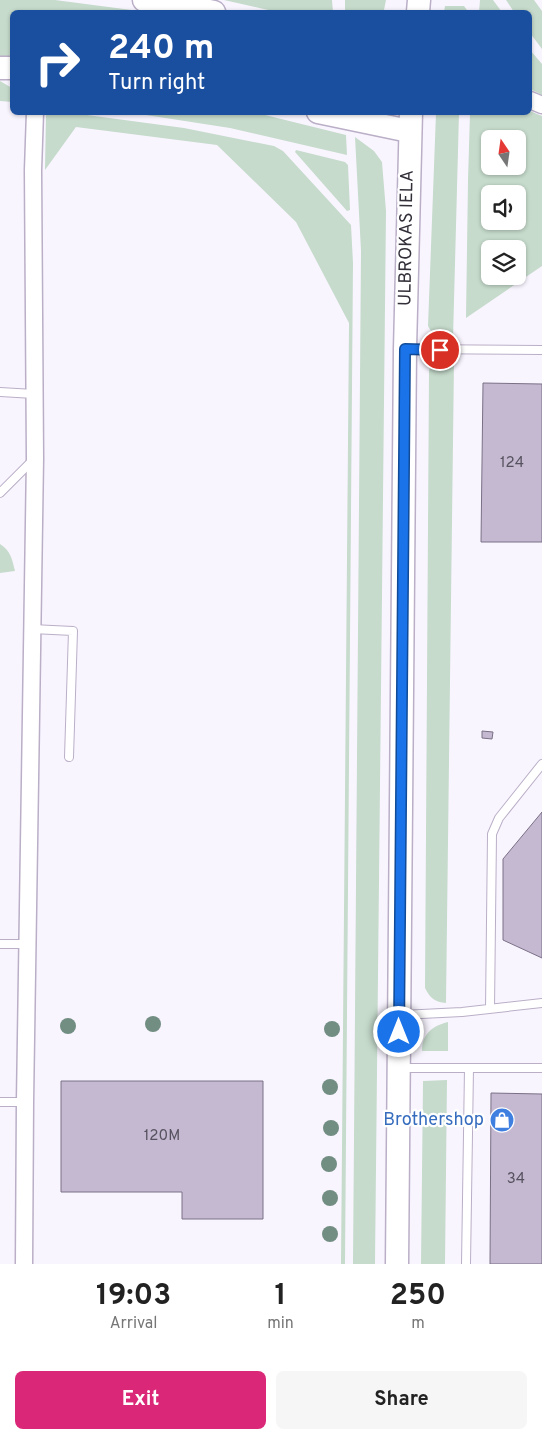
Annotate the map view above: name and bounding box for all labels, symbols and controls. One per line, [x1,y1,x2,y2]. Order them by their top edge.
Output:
text: 240 m [108,27,214,71]
icon: right [25,30,90,95]
text: Turn right [108,70,205,97]
north arrow [481,130,526,175]
map controls [481,130,526,285]
street label: ULBROKAS IELA [394,170,420,306]
button: sound [481,185,526,230]
button: layers [481,240,526,285]
pin [419,329,461,371]
icon: arrive [426,336,454,364]
house number: 124 [500,454,524,473]
position arrow [372,1005,424,1057]
shop icon: Brothershop [489,1107,515,1133]
place label: Brothershop [383,1109,484,1132]
house number: 120M [144,1127,180,1146]
house number: 34 [507,1170,525,1189]
text: 19:03 [96,1278,171,1315]
text: 1 [275,1278,287,1315]
text: 250 [390,1278,446,1315]
text: Arrival [110,1314,157,1334]
text: min [267,1314,294,1334]
text: m [411,1314,425,1334]
button: Exit [15,1371,266,1429]
button: Share [276,1371,527,1429]

